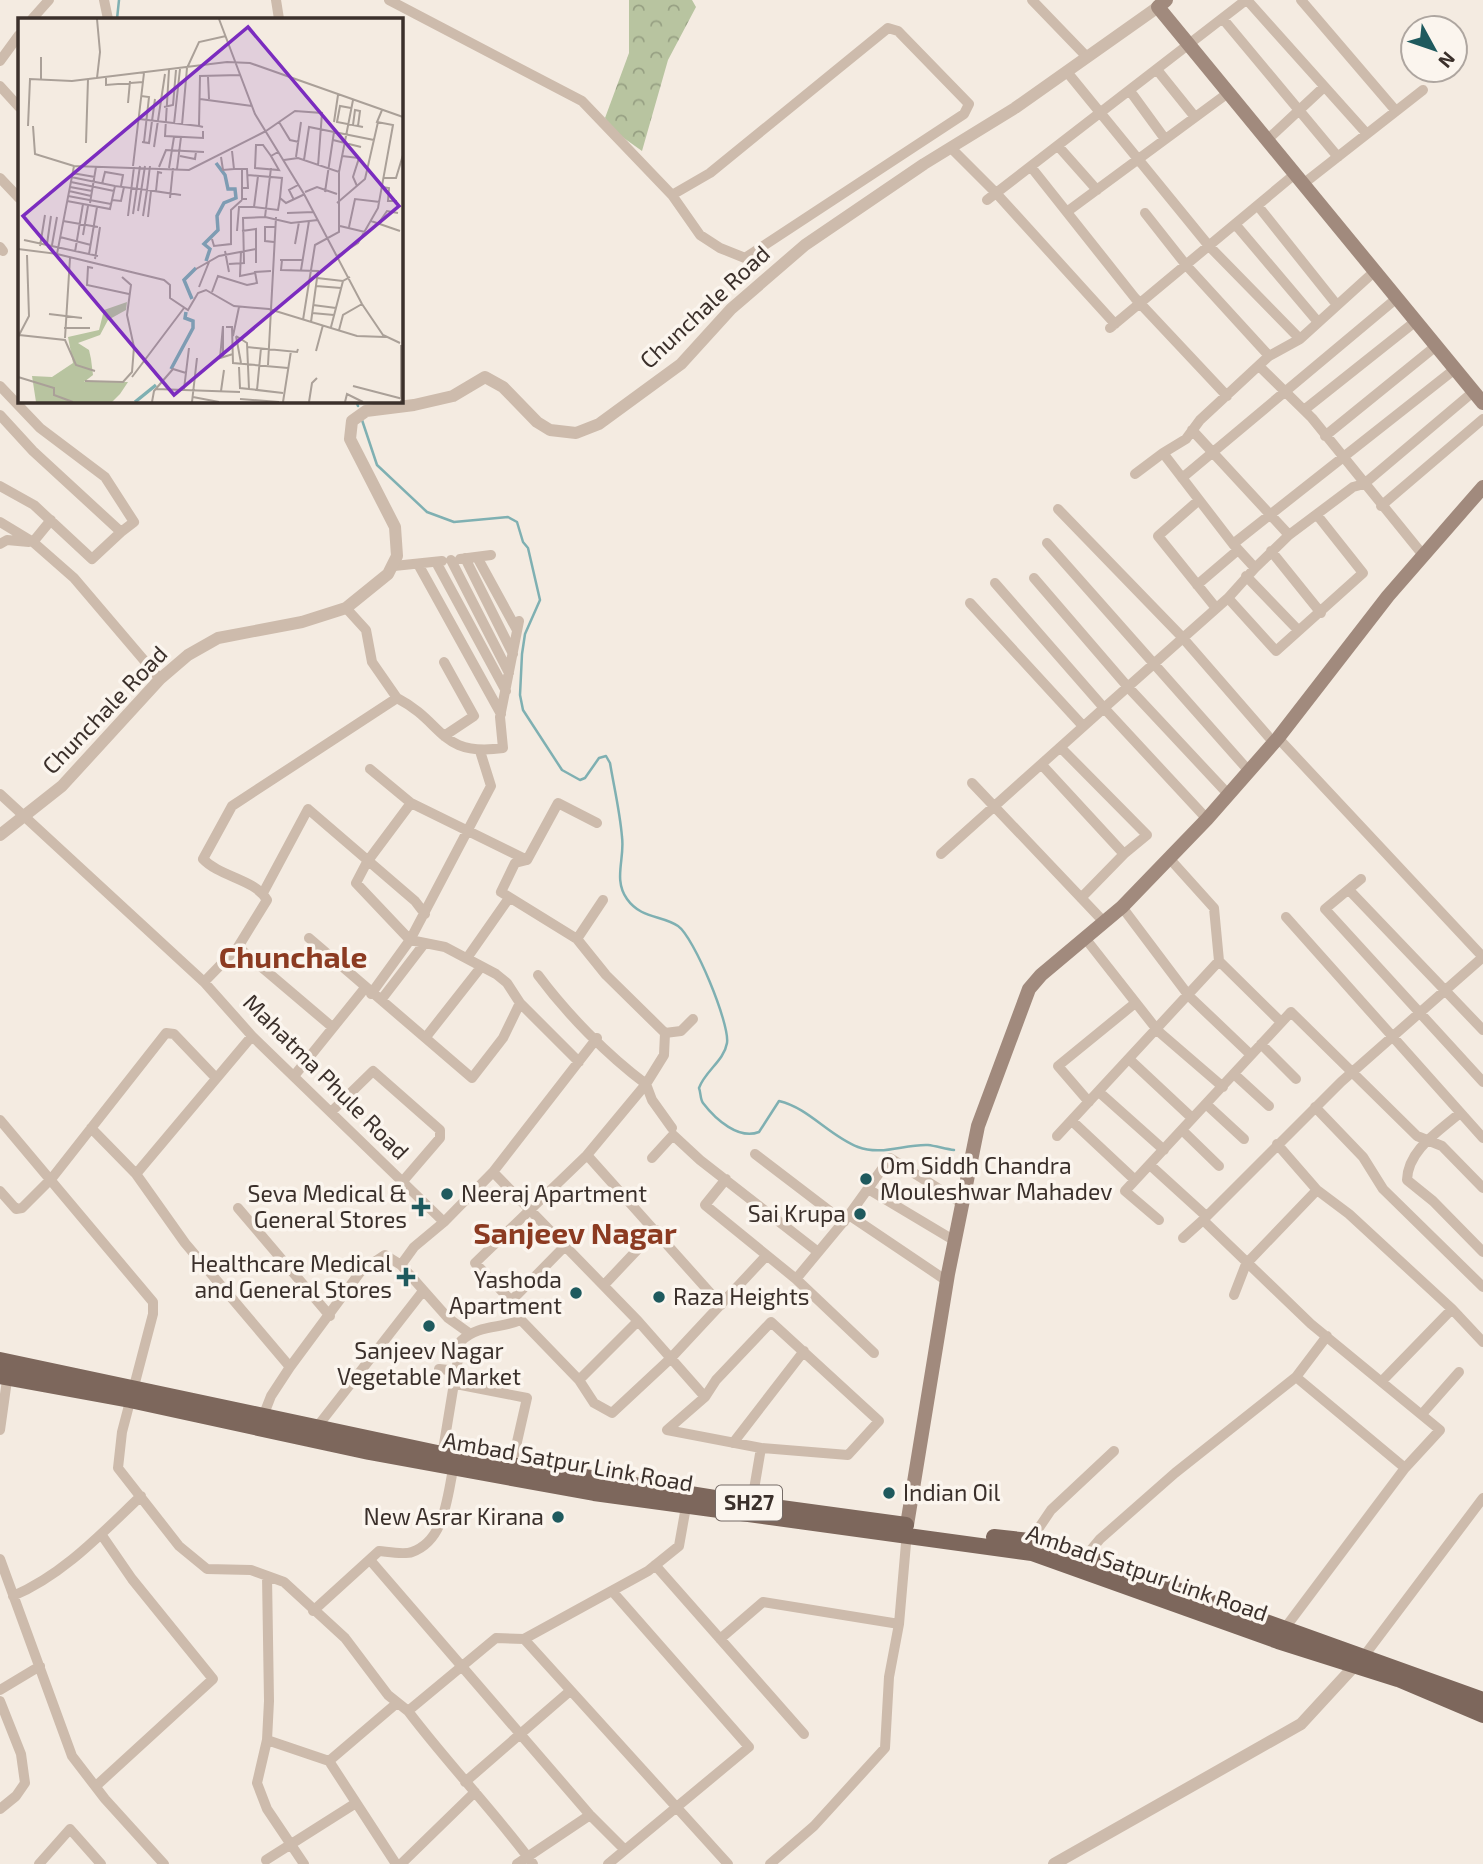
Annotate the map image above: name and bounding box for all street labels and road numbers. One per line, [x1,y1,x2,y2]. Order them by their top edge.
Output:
street label: Chunchale Road [634,239,775,374]
street label: Chunchale Road [36,639,173,779]
street label: Mahatma Phule Road [238,988,415,1165]
street label: Ambad Satpur Link Road [441,1425,695,1497]
road number: SH27 [716,1486,782,1520]
street label: Ambad Satpur Link Road [1023,1518,1272,1627]

